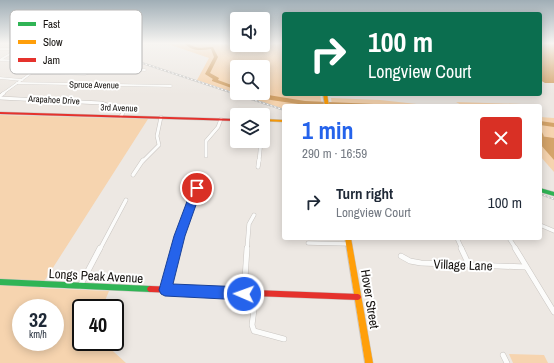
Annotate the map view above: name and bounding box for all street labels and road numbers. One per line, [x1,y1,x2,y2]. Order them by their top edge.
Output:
street label: Spruce Avenue [69,79,119,91]
street label: Arapahoe Drive [27,93,80,107]
street label: 3rd Avenue [100,101,138,115]
street label: Village Lane [433,255,493,275]
street label: Longs Peak Avenue [48,265,144,287]
street label: Hover Street [357,268,383,330]

